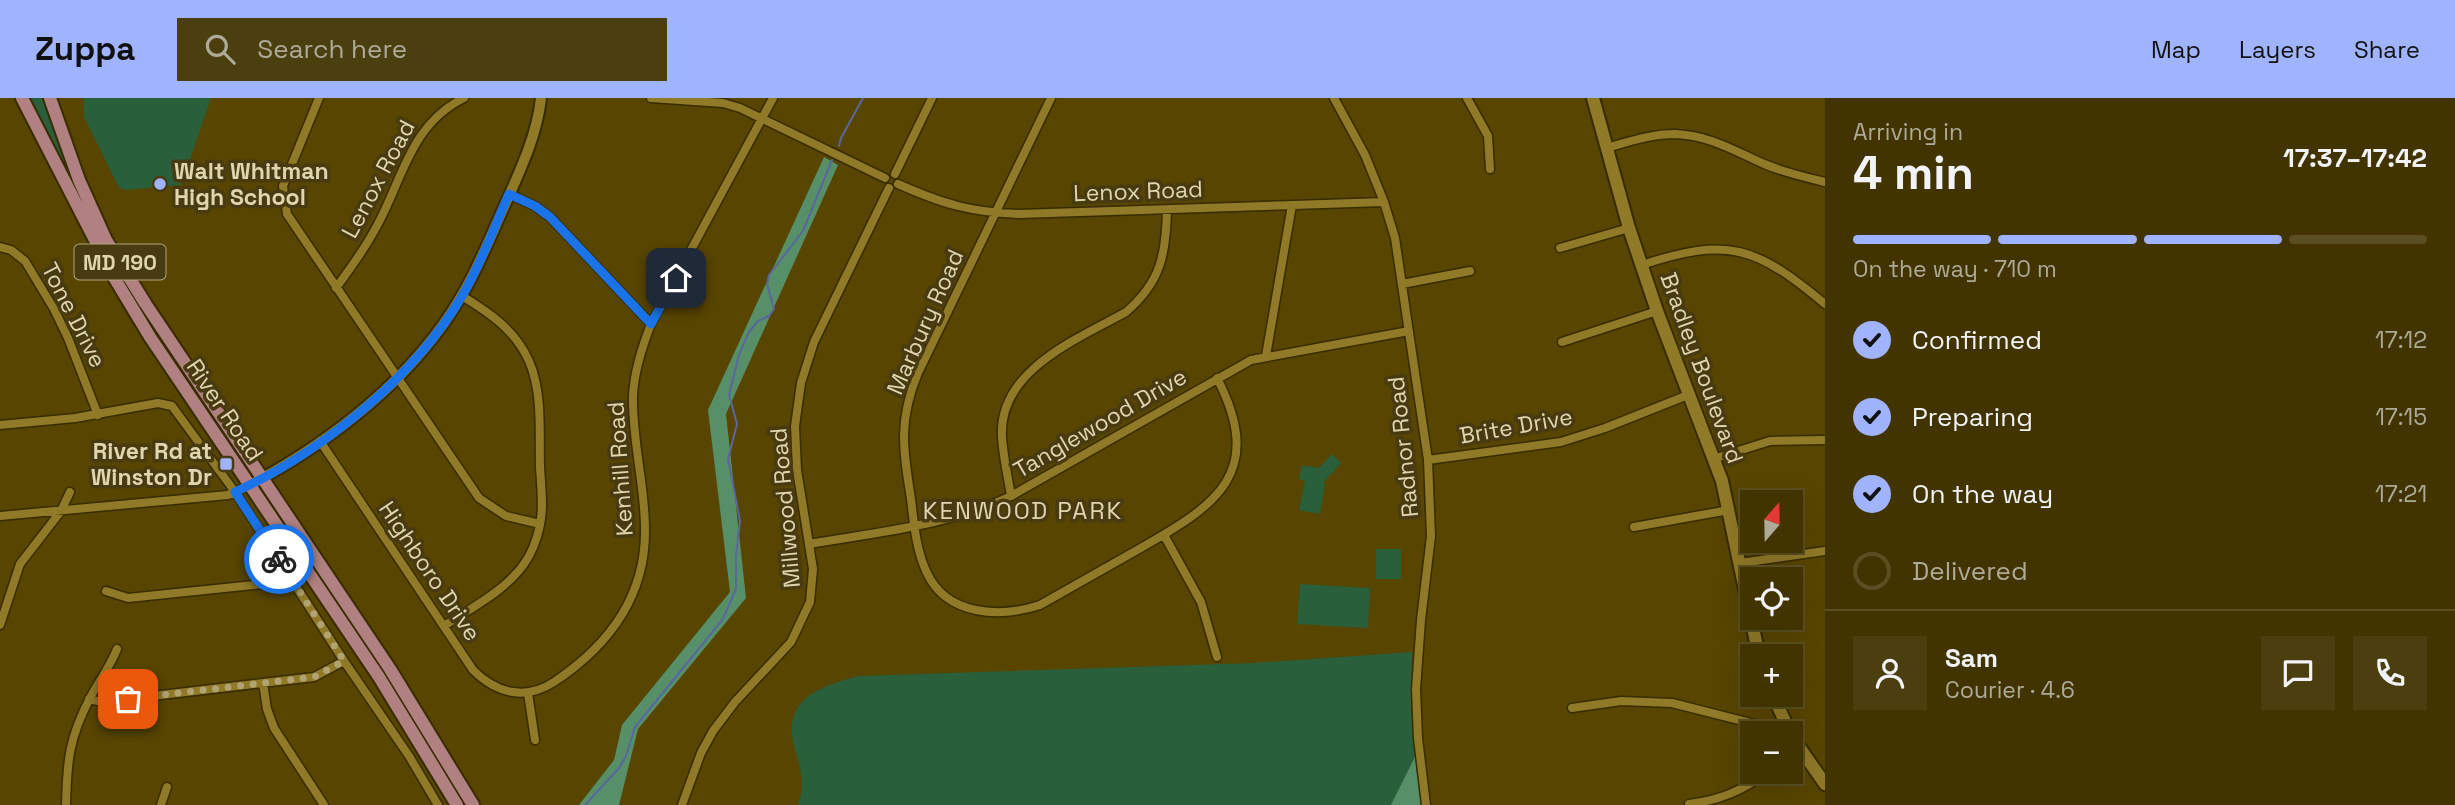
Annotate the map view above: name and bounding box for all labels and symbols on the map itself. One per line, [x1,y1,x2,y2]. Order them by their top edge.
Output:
street label: Lenox Road [334,115,422,243]
place label: Walt Whitman High School [174,156,329,212]
street label: Lenox Road [1073,174,1203,208]
marker: Walt Whitman High School [152,176,168,192]
road number: MD 190 [74,244,166,280]
street label: Marbury Road [880,245,970,399]
pin [646,248,706,308]
street label: Tone Drive [35,257,113,373]
street label: Bradley Boulevard [1654,268,1750,468]
street label: River Road [180,353,270,467]
street label: Tanglewood Drive [1008,361,1192,485]
street label: Radnor Road [1381,375,1425,519]
street label: Kenhill Road [600,401,640,537]
street label: Brite Drive [1457,401,1575,451]
street label: Millwood Road [763,427,807,589]
place label: River Rd at Winston Dr [91,436,212,492]
marker: River Rd at Winston Dr [218,456,234,472]
north arrow [1740,490,1802,553]
street label: Highboro Drive [372,495,488,647]
district label: KENWOOD PARK [923,495,1123,526]
courier [244,524,314,594]
pin [98,669,158,729]

